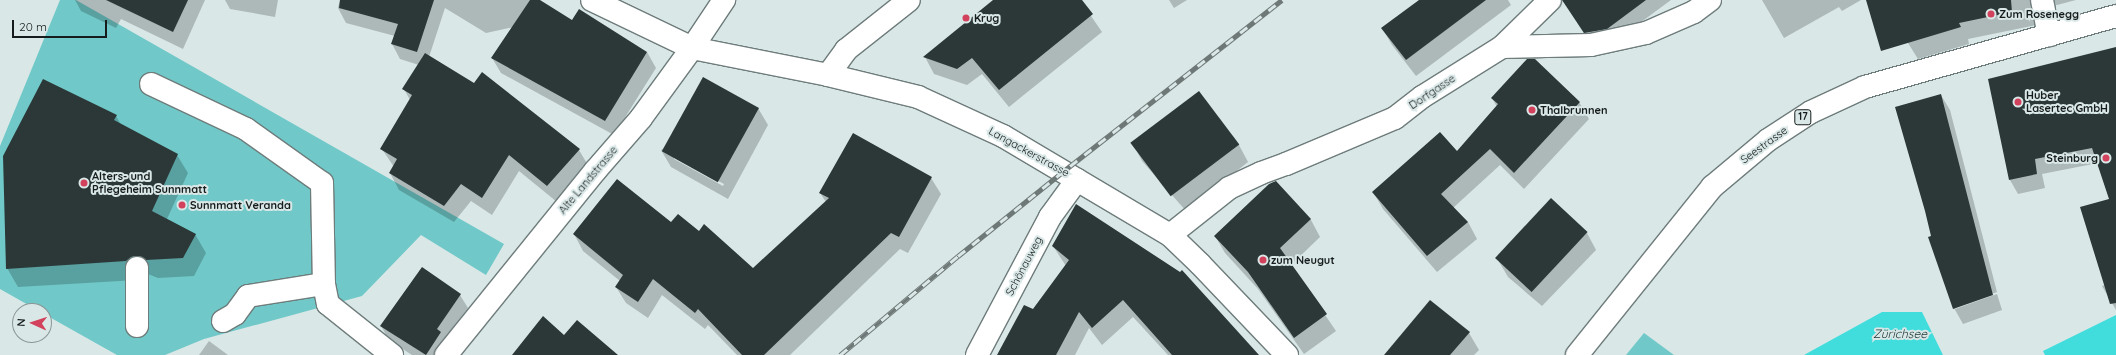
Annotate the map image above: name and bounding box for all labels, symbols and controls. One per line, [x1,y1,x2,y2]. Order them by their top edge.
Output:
place label: Zum Rosenegg [1999,7,2079,21]
marker: Zum Rosenegg [1986,9,1996,19]
place label: Krug [974,11,999,25]
scale bar [14,12,109,38]
marker: Krug [961,13,971,23]
text: 20 m [19,19,47,34]
street label: Dorfgasse [1406,72,1458,112]
place label: Huber Lasertec GmbH [2026,89,2108,115]
marker: Huber Lasertec GmbH [2013,97,2023,107]
place label: Thalbrunnen [1540,103,1608,117]
marker: Thalbrunnen [1527,105,1537,115]
road number: 17 [1794,109,1812,125]
street label: Langackerstrasse [986,124,1072,180]
street label: Seestrasse [1738,124,1790,166]
street label: Alte Landstrasse [556,143,620,217]
place label: Steinburg [2046,151,2098,165]
marker: Steinburg [2101,153,2111,163]
place label: Alters- und Pflegeheim Sunnmatt [92,170,207,196]
marker: Alters- und Pflegeheim Sunnmatt [79,178,89,188]
place label: Sunnmatt Veranda [190,198,291,212]
marker: Sunnmatt Veranda [177,200,187,210]
street label: Schönauweg [1003,234,1045,298]
place label: zum Neugut [1271,253,1335,267]
marker: zum Neugut [1258,255,1268,265]
north arrow [12,303,52,343]
text: N [14,318,28,327]
water label: Zürichsee [1873,327,1927,341]

